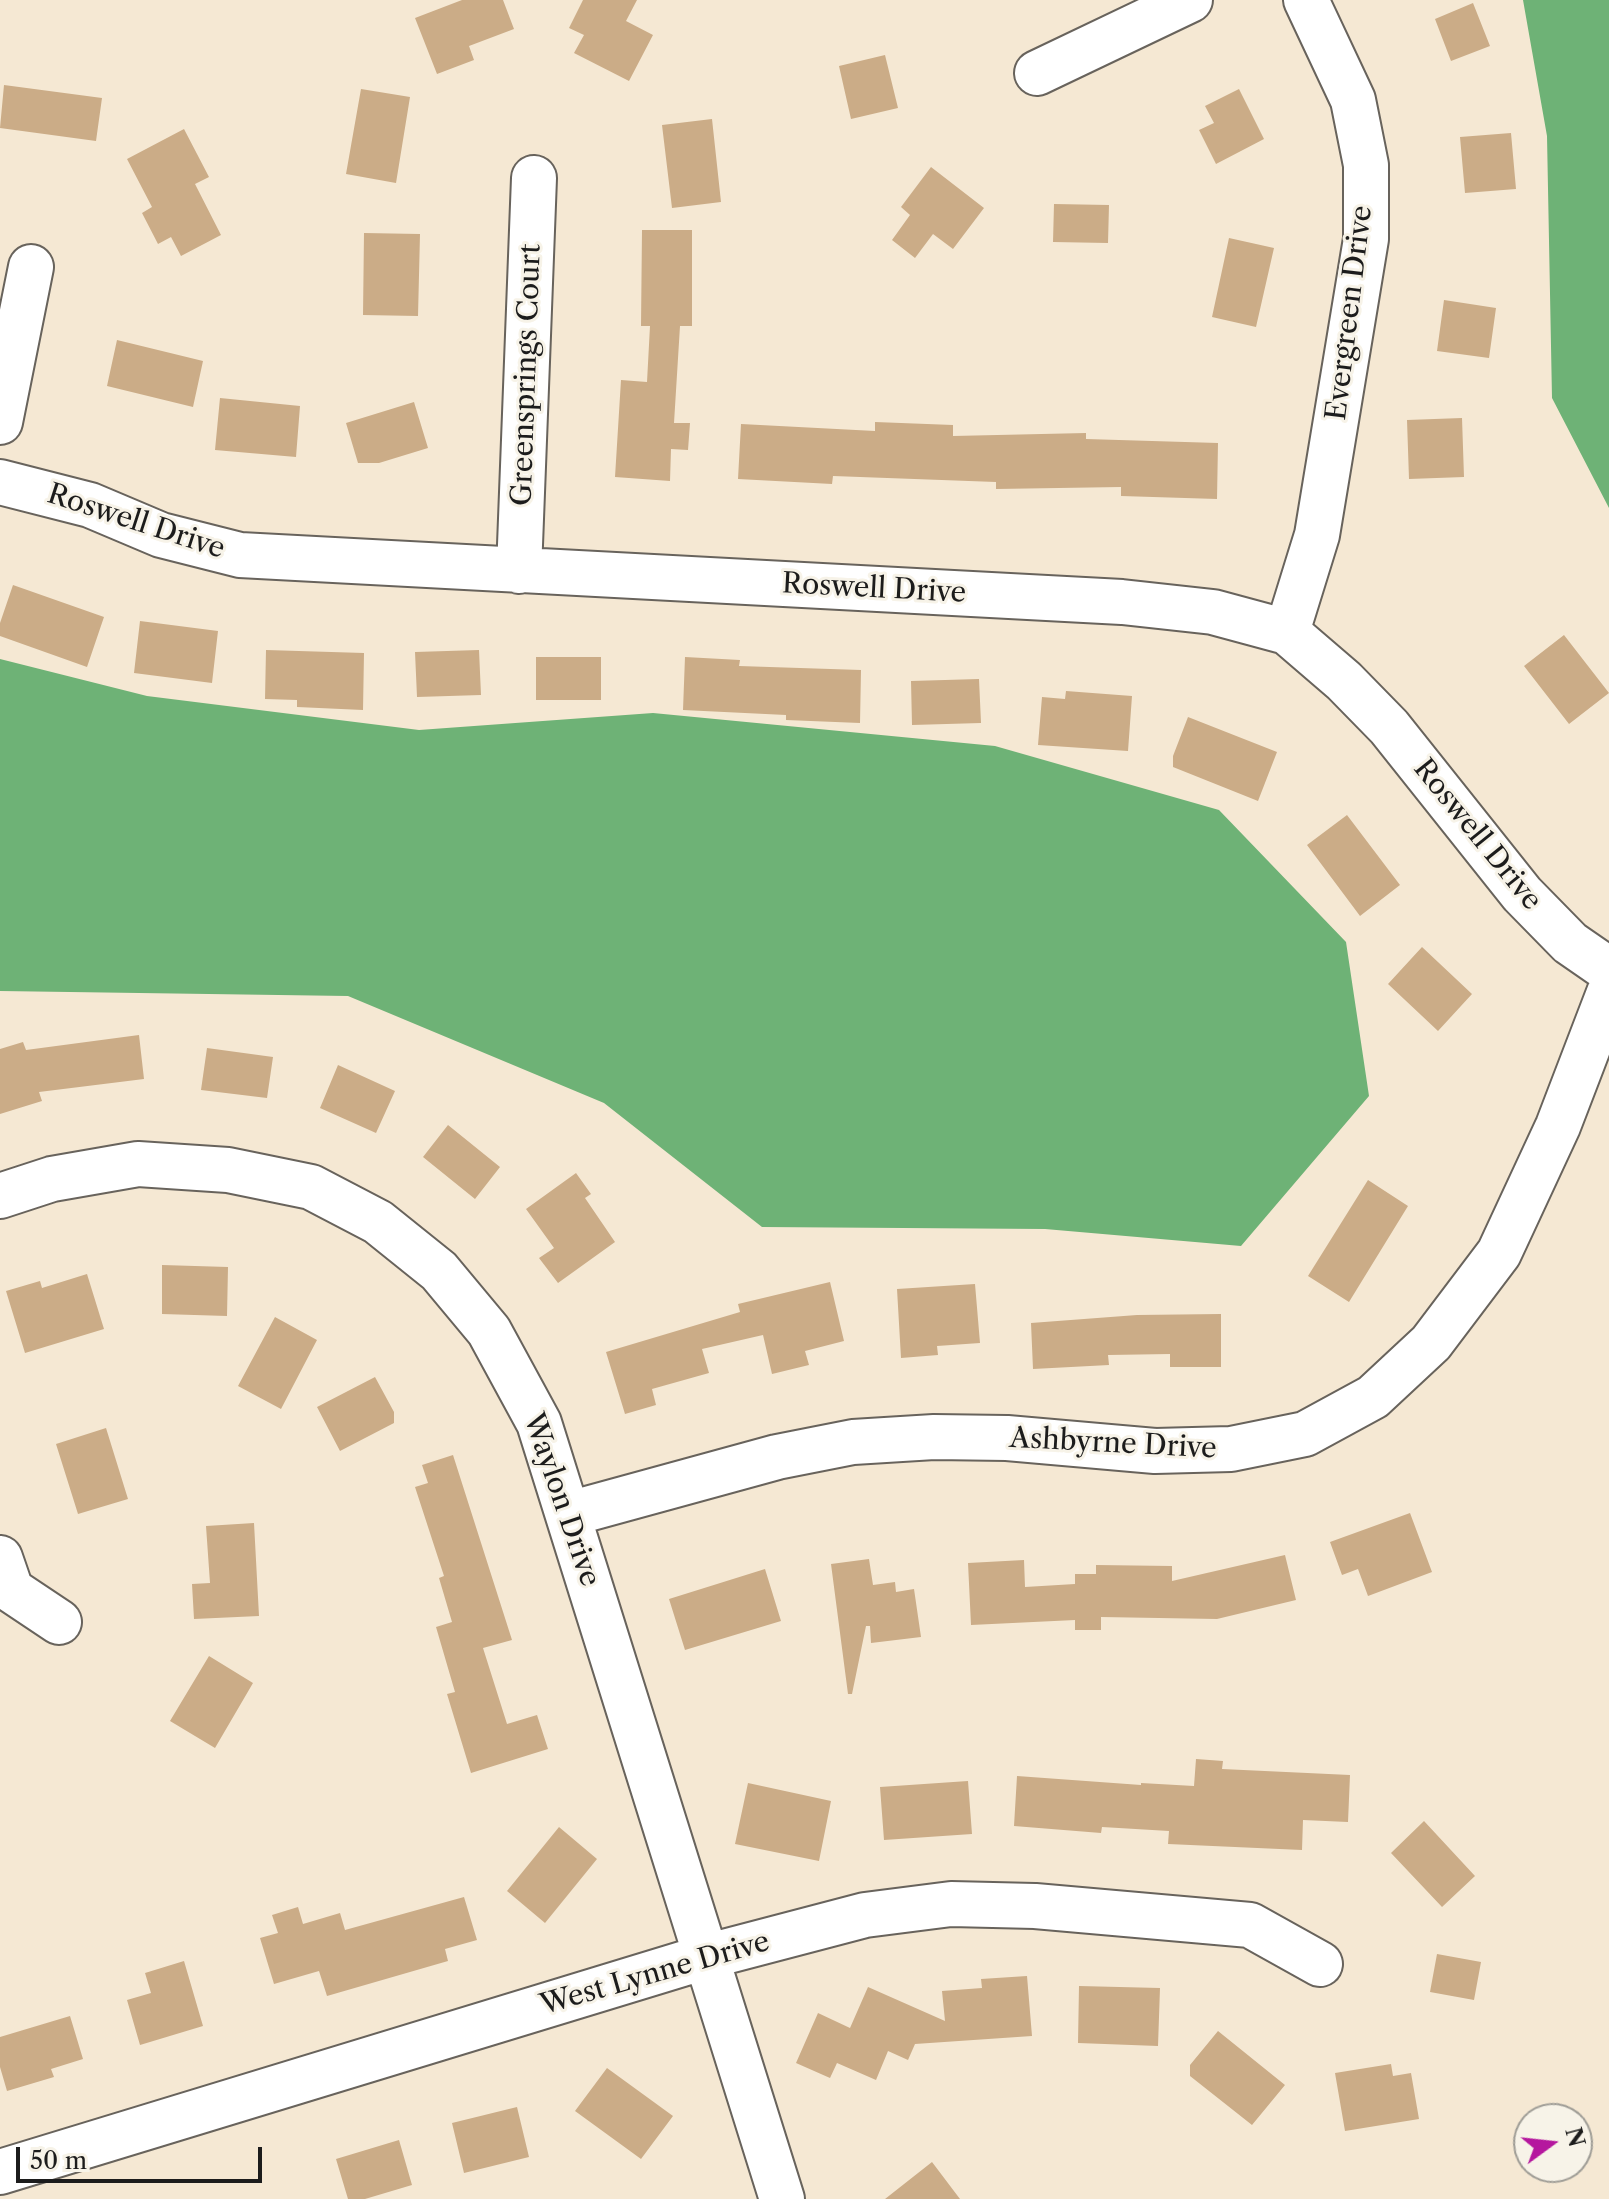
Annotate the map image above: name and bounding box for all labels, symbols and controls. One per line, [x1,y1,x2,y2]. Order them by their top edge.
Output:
street label: Evergreen Drive [1320,204,1380,422]
street label: Greensprings Court [506,243,548,507]
street label: Roswell Drive [43,478,229,566]
street label: Roswell Drive [781,567,967,611]
street label: Roswell Drive [1406,753,1548,917]
street label: Waylon Drive [516,1409,606,1591]
street label: Ashbyrne Drive [1008,1422,1218,1466]
street label: West Lynne Drive [537,1925,773,2023]
north arrow [1513,2103,1593,2183]
text: N [1559,2124,1590,2150]
scale bar [20,2131,266,2181]
text: 50 m [30,2146,87,2175]

